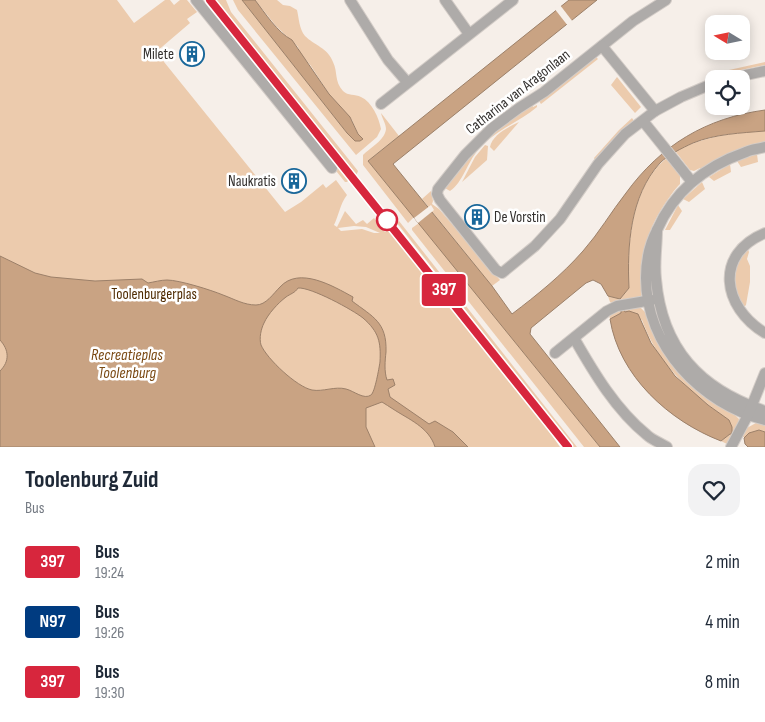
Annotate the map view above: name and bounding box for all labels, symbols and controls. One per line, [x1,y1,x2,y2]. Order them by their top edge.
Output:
north arrow [705,15,750,60]
map controls [705,15,750,115]
building icon: Milete [179,41,205,67]
place label: Milete [143,45,174,64]
street label: Catharina van Aragonlaan [462,45,574,139]
button: locate [705,70,750,115]
building icon: Naukratis [281,168,307,194]
place label: Naukratis [228,172,276,191]
building icon: De Vorstin [464,204,490,230]
place label: De Vorstin [494,208,546,227]
unlabelled marker [376,209,398,231]
line badge: 397 [415,274,473,306]
text: 397 [432,279,456,300]
park label: Toolenburgerplas [111,285,197,304]
water label: Recreatieplas Toolenburg [91,346,163,383]
button: heart [688,464,740,516]
text: Toolenburg Zuid [25,465,159,494]
text: Bus [25,499,45,518]
text: Bus [95,541,120,564]
text: 397 [40,551,65,572]
text: 2 min [705,551,740,574]
text: 19:24 [95,564,124,583]
text: Bus [95,601,120,624]
text: N97 [40,611,66,632]
text: 4 min [705,611,740,634]
text: 19:26 [95,624,124,643]
text: Bus [95,661,120,684]
text: 397 [40,671,65,692]
text: 8 min [705,671,740,694]
text: 19:30 [95,684,125,703]

